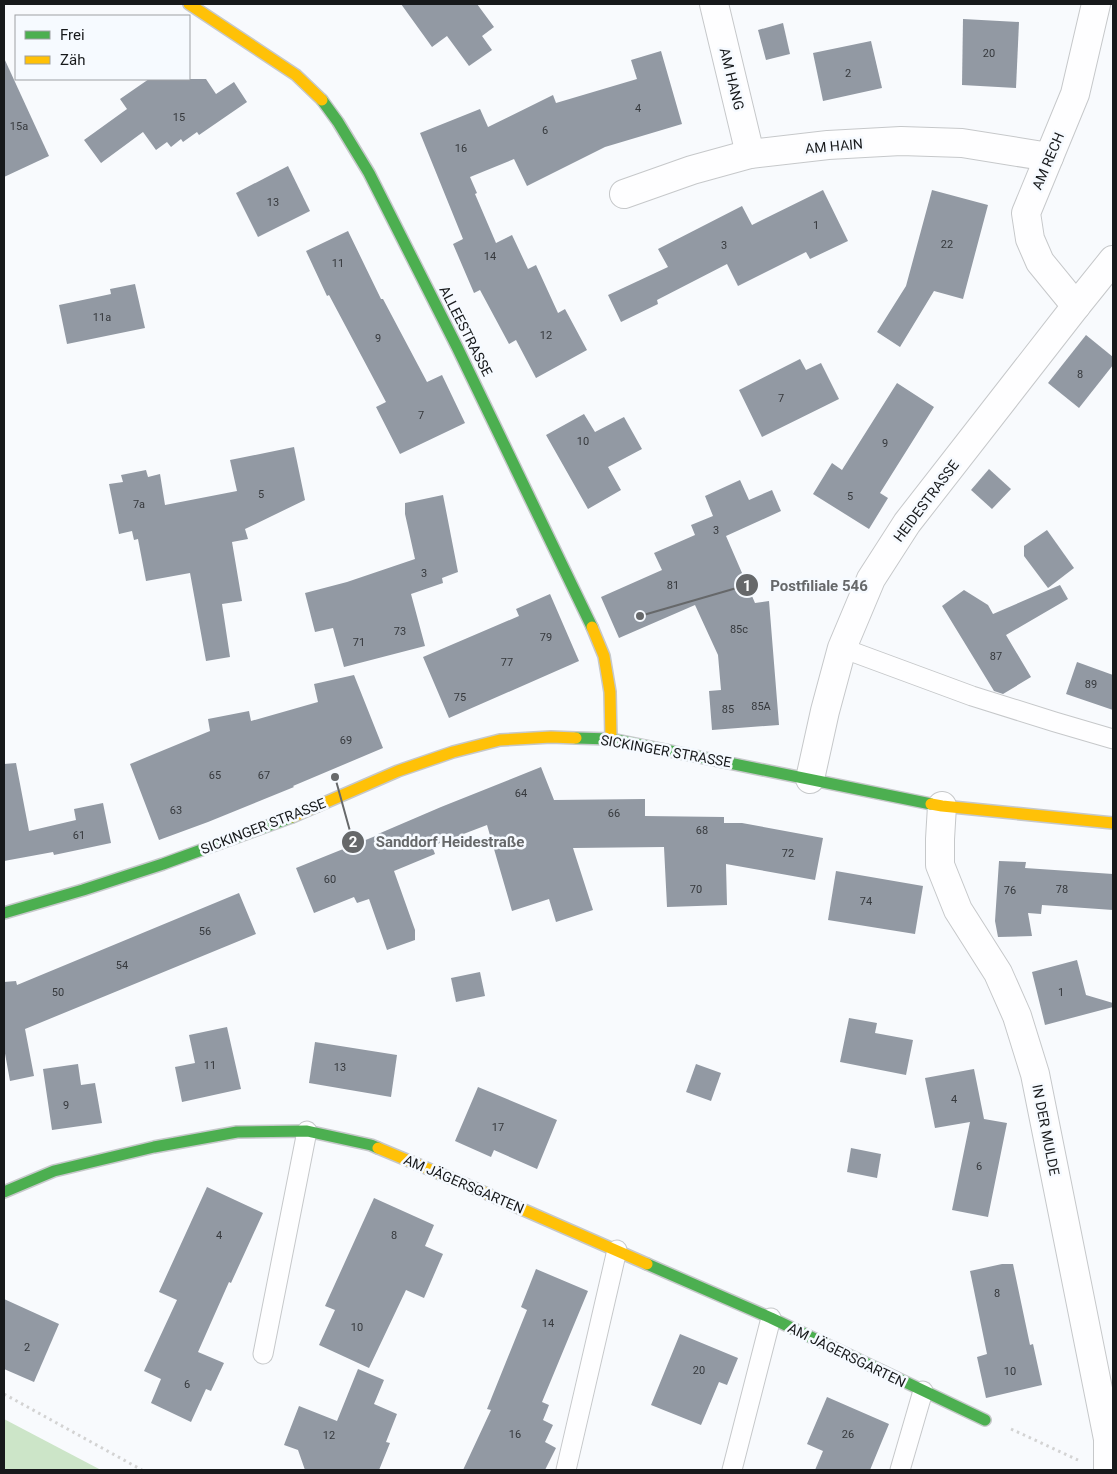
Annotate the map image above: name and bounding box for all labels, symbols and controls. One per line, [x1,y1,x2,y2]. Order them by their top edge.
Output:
legend [15,15,190,80]
text: Frei [60,26,85,44]
street label: AM HANG [717,46,747,112]
house number: 20 [983,47,995,60]
text: Zäh [60,51,85,69]
house number: 2 [845,67,851,80]
house number: 4 [635,102,641,115]
house number: 15 [173,111,185,124]
house number: 15a [10,120,28,133]
house number: 6 [542,124,548,137]
street label: AM RECH [1029,130,1067,192]
street label: AM HAIN [804,136,864,156]
house number: 16 [455,142,467,155]
house number: 13 [267,196,279,209]
house number: 1 [813,219,819,232]
house number: 22 [941,238,953,251]
house number: 3 [721,239,727,252]
house number: 14 [484,250,496,263]
house number: 11 [332,257,344,270]
street label: ALLEESTRASSE [436,283,496,379]
house number: 11a [93,311,111,324]
house number: 12 [540,329,552,342]
house number: 9 [375,332,381,345]
house number: 8 [1077,368,1083,381]
house number: 7 [778,392,784,405]
house number: 7 [418,409,424,422]
house number: 10 [577,435,589,448]
house number: 9 [882,437,888,450]
street label: HEIDESTRASSE [890,457,962,545]
house number: 5 [258,488,264,501]
house number: 5 [847,490,853,503]
house number: 7a [133,498,145,511]
house number: 3 [713,524,719,537]
house number: 3 [421,567,427,580]
callout: Postfiliale 546 [735,570,877,600]
text: 1 [743,577,751,595]
text: Postfiliale 546 [770,577,868,595]
house number: 81 [667,579,679,592]
house number: 85c [730,623,748,636]
house number: 73 [394,625,406,638]
house number: 79 [540,631,552,644]
house number: 71 [353,636,365,649]
house number: 87 [990,650,1002,663]
house number: 77 [501,656,513,669]
house number: 89 [1085,678,1097,691]
house number: 75 [454,691,466,704]
house number: 85A [751,700,772,713]
house number: 85 [722,703,734,716]
street label: SICKINGER STRASSE [599,732,733,770]
house number: 69 [340,734,352,747]
house number: 65 [209,769,221,782]
house number: 67 [258,769,270,782]
house number: 64 [515,787,527,800]
street label: SICKINGER STRASSE [198,795,328,857]
house number: 63 [170,804,182,817]
house number: 66 [608,807,620,820]
house number: 68 [696,824,708,837]
callout: Sanddorf Heidestraße [340,827,534,857]
house number: 61 [73,829,85,842]
text: 2 [349,833,358,851]
text: Sanddorf Heidestraße [376,833,524,851]
house number: 72 [782,847,794,860]
house number: 60 [324,873,336,886]
house number: 70 [690,883,702,896]
house number: 78 [1056,883,1068,896]
house number: 76 [1004,884,1016,897]
house number: 74 [860,895,872,908]
house number: 56 [199,925,211,938]
house number: 54 [116,959,128,972]
house number: 50 [52,986,64,999]
house number: 1 [1058,986,1064,999]
house number: 11 [204,1059,216,1072]
house number: 13 [334,1061,346,1074]
street label: IN DER MULDE [1029,1083,1063,1177]
house number: 4 [951,1093,957,1106]
house number: 9 [63,1099,69,1112]
house number: 17 [492,1121,504,1134]
street label: AM JÄGERSGARTEN [402,1151,526,1217]
house number: 6 [976,1160,982,1173]
house number: 4 [216,1229,222,1242]
house number: 8 [391,1229,397,1242]
house number: 8 [994,1287,1000,1300]
house number: 14 [542,1317,554,1330]
street label: AM JÄGERSGARTEN [786,1320,908,1390]
house number: 10 [351,1321,363,1334]
house number: 2 [24,1341,30,1354]
house number: 20 [693,1364,705,1377]
house number: 10 [1004,1365,1016,1378]
house number: 6 [184,1378,190,1391]
house number: 16 [509,1428,521,1441]
house number: 26 [842,1428,854,1441]
house number: 12 [323,1429,335,1442]

